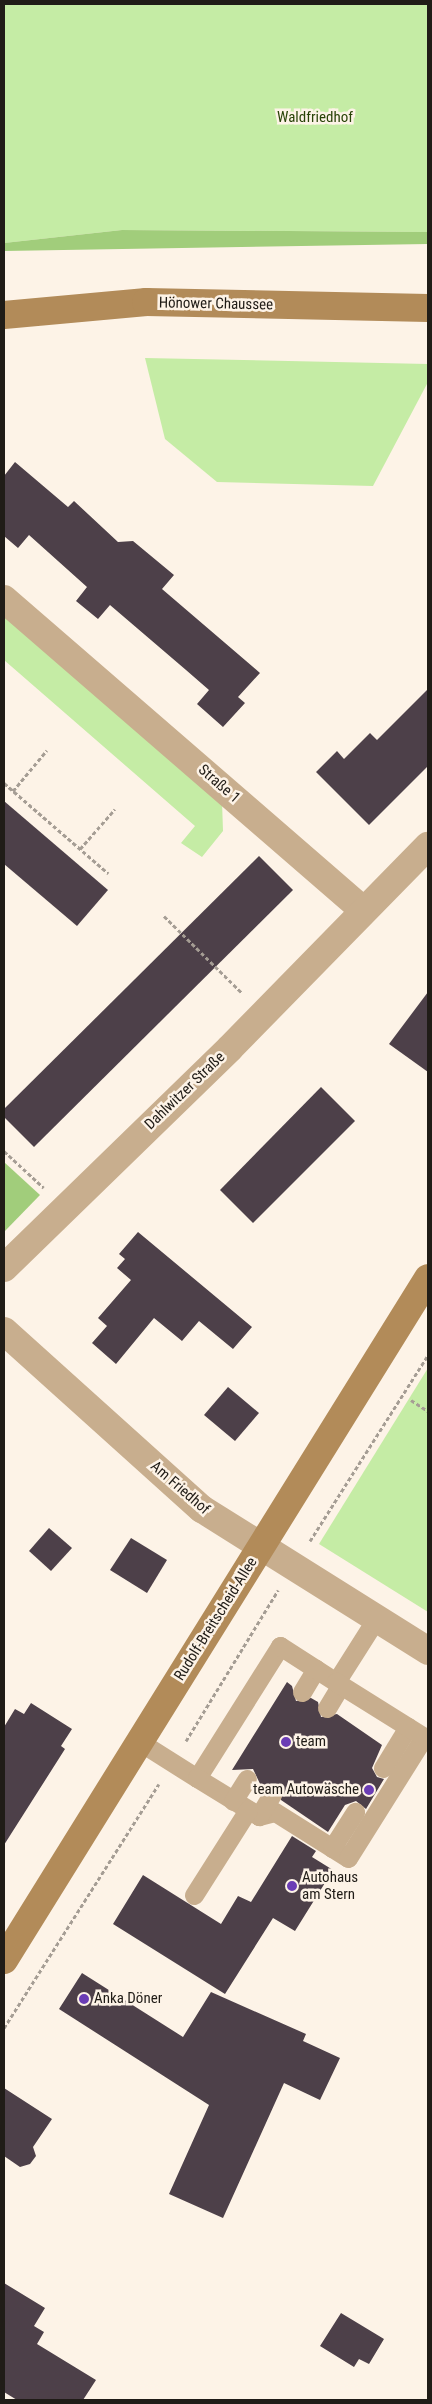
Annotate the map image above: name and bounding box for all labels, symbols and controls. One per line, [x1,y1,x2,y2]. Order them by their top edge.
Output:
park label: Waldfriedhof [277,109,353,127]
street label: Hönower Chaussee [159,294,273,314]
street label: Straße 1 [194,761,244,807]
street label: Dahlwitzer Straße [141,1048,229,1134]
street label: Am Friedhof [147,1457,213,1519]
street label: Rudolf-Breitscheid-Allee [171,1554,261,1684]
place label: team [296,1733,326,1751]
marker: team [280,1736,292,1748]
place label: team Autowäsche [253,1781,359,1799]
marker: team Autowäsche [363,1784,375,1796]
place label: Autohaus am Stern [302,1868,358,1903]
marker: Autohaus am Stern [286,1880,298,1892]
place label: Anka Döner [94,1990,162,2008]
marker: Anka Döner [78,1993,90,2005]

